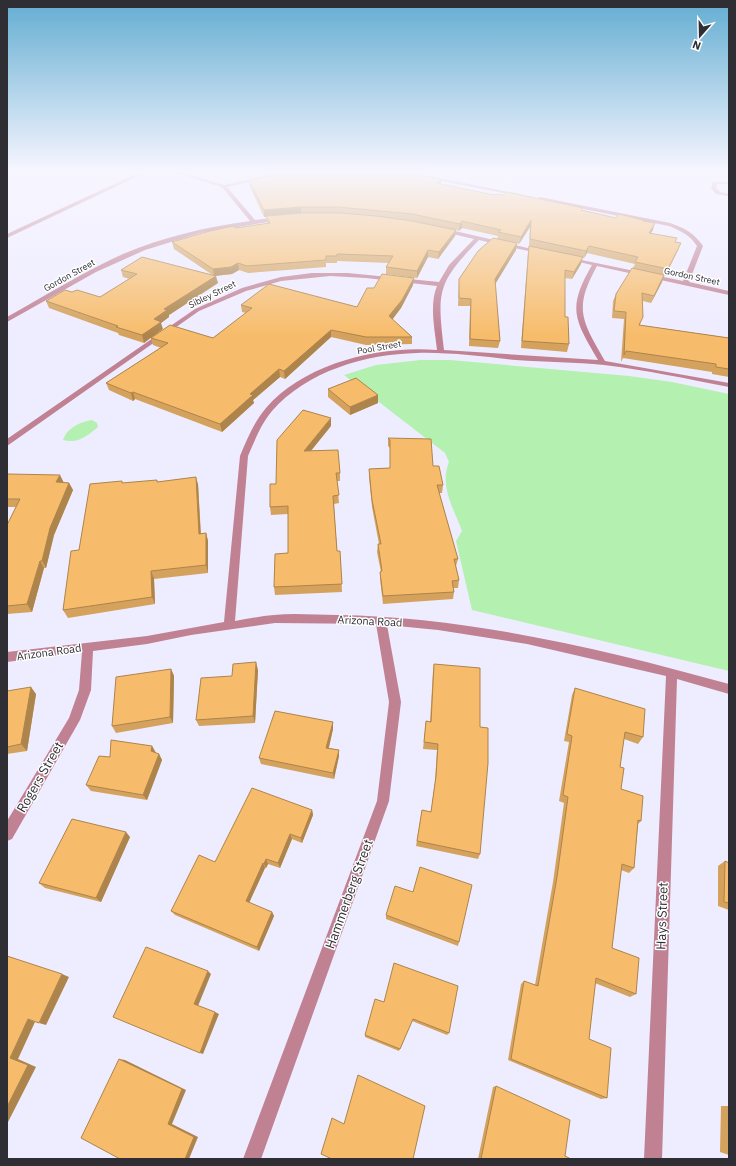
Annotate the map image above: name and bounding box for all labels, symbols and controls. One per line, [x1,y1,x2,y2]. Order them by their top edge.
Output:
north arrow [680,16,720,56]
text: N [690,37,703,53]
street label: Gordon Street [42,256,96,294]
street label: Gordon Street [663,265,721,287]
street label: Sibley Street [187,278,237,310]
street label: Pool Street [356,338,402,356]
street label: Arizona Road [337,612,403,630]
street label: Arizona Road [16,641,82,663]
street label: Rogers Street [13,738,67,816]
street label: Hammerberg Street [321,837,377,951]
street label: Hays Street [652,882,672,950]

